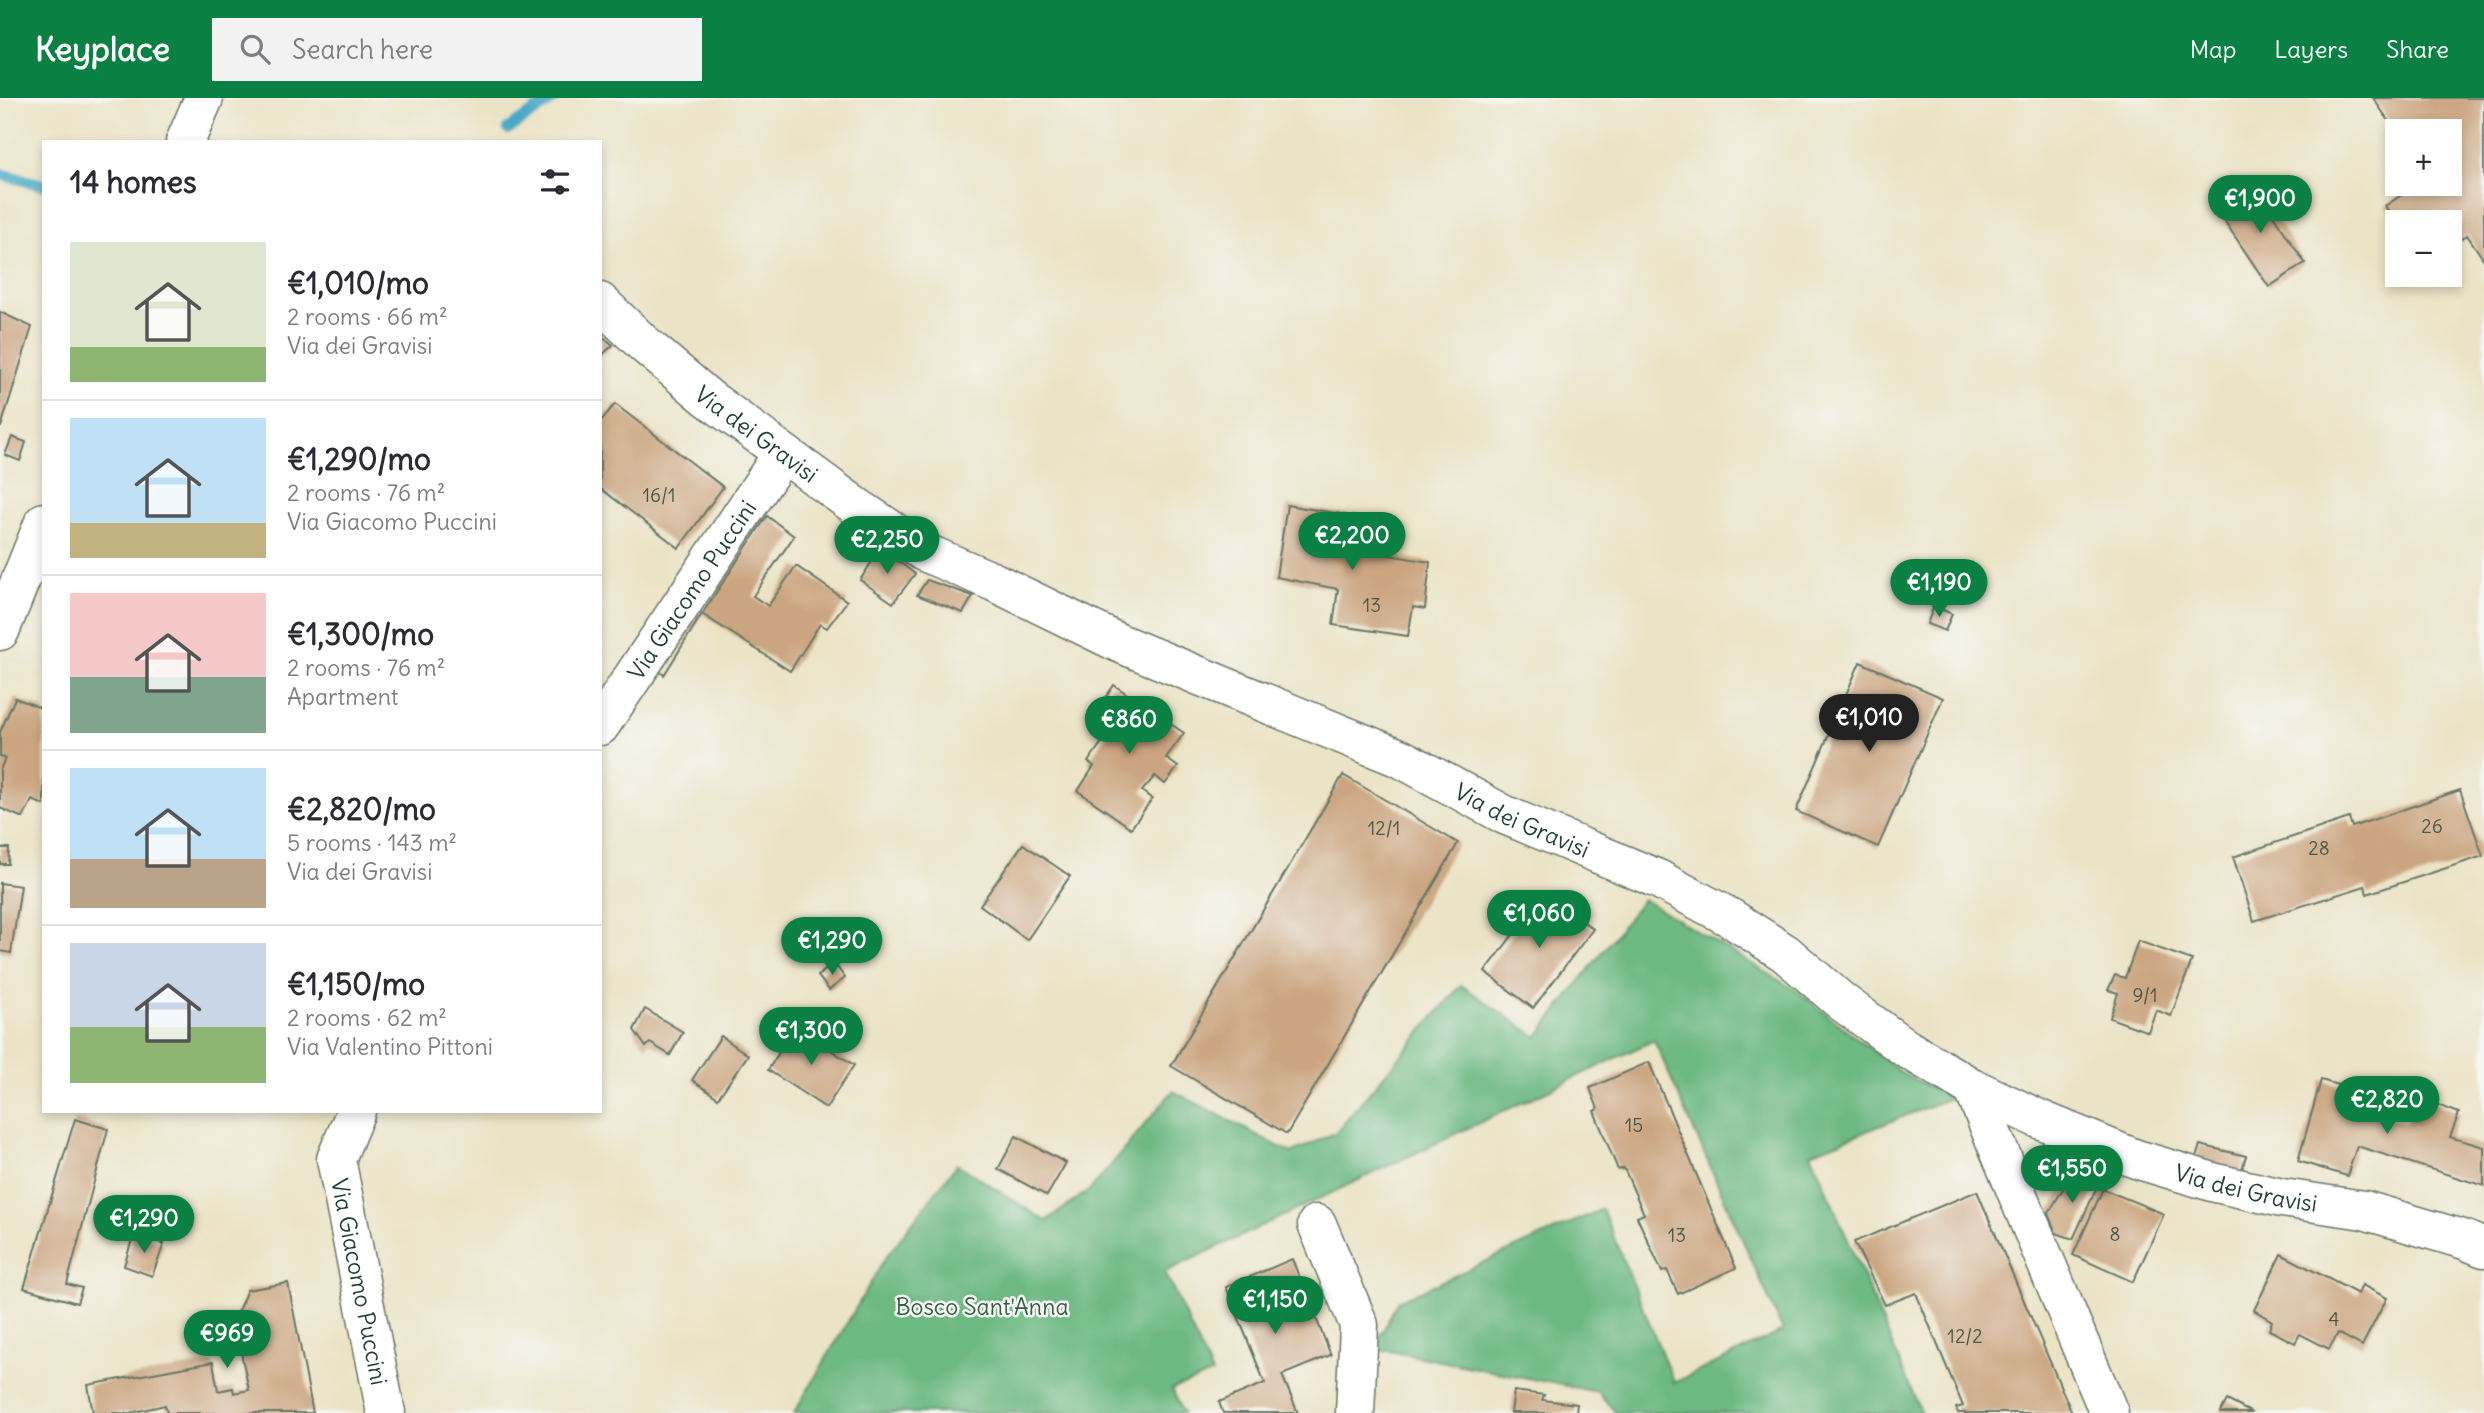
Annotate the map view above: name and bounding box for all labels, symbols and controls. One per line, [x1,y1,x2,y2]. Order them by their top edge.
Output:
search box [212,18,702,81]
text: Keyplace [35,28,170,70]
icon: search [236,30,274,68]
text: Search here [292,33,433,66]
text: Map [2190,34,2236,64]
text: Layers [2274,34,2348,64]
text: Share [2386,34,2449,64]
map controls [2385,119,2462,287]
button: + [2385,119,2462,196]
text: 14 homes [70,163,197,201]
icon: filters [536,163,574,201]
pin: €1,900 [2203,176,2317,235]
text: €1,900 [2224,183,2296,212]
button: − [2385,210,2462,287]
text: €1,010/mo [287,264,429,302]
icon: home [126,270,210,354]
text: 2 rooms · 66 m² [287,302,448,331]
text: Via dei Gravisi [287,331,432,360]
street label: Via dei Gravisi [689,379,824,488]
text: €1,290/mo [287,440,431,478]
icon: home [126,446,210,530]
text: 2 rooms · 76 m² [287,478,445,507]
house number: 16/1 [643,483,675,507]
street label: Via Giacomo Puccini [621,494,762,685]
text: Via Giacomo Puccini [287,507,497,536]
pin: €2,200 [1295,512,1409,572]
pin: €2,250 [830,517,944,576]
text: €2,200 [1314,520,1390,549]
text: €2,250 [850,524,924,553]
pin: €1,190 [1882,560,1996,619]
text: €1,190 [1906,567,1972,596]
house number: 13 [1363,593,1381,617]
text: €1,300/mo [287,615,434,653]
icon: home [126,621,210,705]
text: 2 rooms · 76 m² [287,653,445,682]
text: Apartment [287,682,399,711]
pin: €1,010 [1812,694,1926,754]
pin: €860 [1088,696,1170,756]
text: €1,010 [1835,702,1903,731]
text: €860 [1101,704,1157,733]
street label: Via dei Gravisi [1450,776,1594,863]
text: €2,820/mo [287,790,436,828]
icon: home [126,796,210,880]
house number: 26 [2421,814,2443,838]
house number: 12/1 [1368,816,1400,840]
text: 5 rooms · 143 m² [287,828,457,857]
house number: 28 [2308,836,2330,860]
text: Via dei Gravisi [287,857,432,886]
pin: €1,060 [1482,890,1596,950]
text: €1,060 [1503,898,1575,927]
pin: €1,290 [775,918,889,977]
text: €1,290 [797,925,867,954]
text: €1,150/mo [287,965,425,1003]
icon: home [126,971,210,1055]
house number: 9/1 [2132,983,2158,1007]
text: 2 rooms · 62 m² [287,1003,447,1032]
pin: €1,300 [754,1007,868,1067]
text: €1,300 [775,1015,847,1044]
text: Via Valentino Pittoni [287,1032,493,1061]
pin: €2,820 [2330,1076,2444,1136]
text: €2,820 [2350,1084,2424,1113]
house number: 15 [1625,1113,1643,1137]
pin: €1,550 [2015,1146,2129,1205]
text: €1,550 [2037,1153,2107,1182]
street label: Via dei Gravisi [2171,1157,2319,1217]
street label: Via Giacomo Puccini [326,1176,395,1387]
pin: €1,290 [87,1196,201,1255]
text: €1,290 [109,1203,179,1232]
house number: 8 [2110,1222,2120,1246]
house number: 13 [1668,1223,1686,1247]
pin: €1,150 [1218,1276,1332,1336]
text: €1,150 [1242,1284,1308,1313]
park label: Bosco Sant'Anna [895,1292,1069,1321]
house number: 4 [2329,1307,2340,1331]
pin: €969 [186,1310,268,1370]
text: €969 [200,1318,254,1347]
house number: 12/2 [1947,1324,1983,1348]

